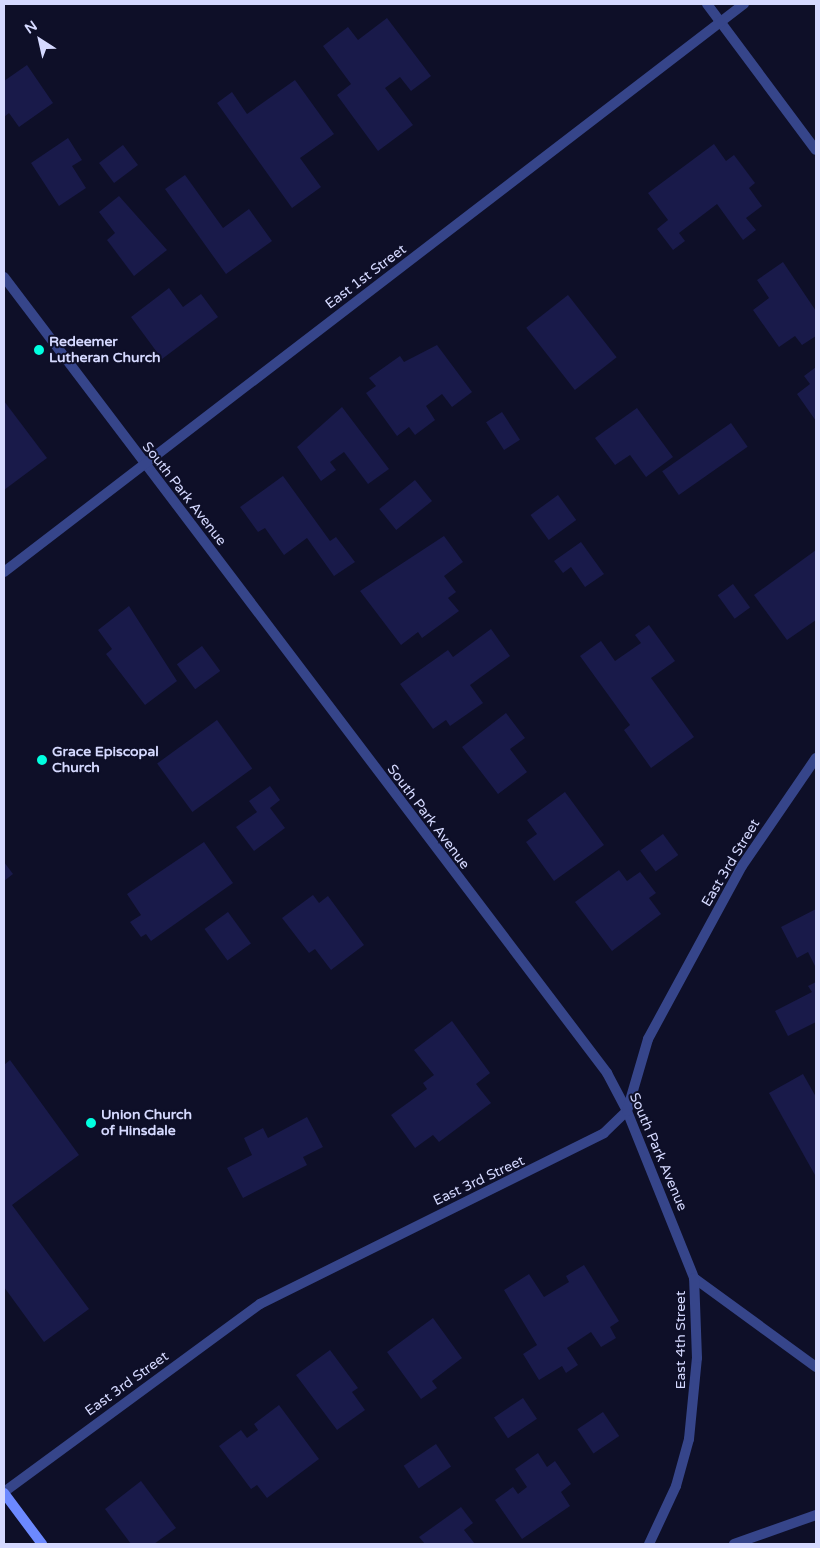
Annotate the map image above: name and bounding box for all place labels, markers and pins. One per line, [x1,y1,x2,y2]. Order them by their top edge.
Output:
place label: Redeemer Lutheran Church [49,334,161,367]
marker: Redeemer Lutheran Church [33,344,45,356]
place label: Grace Episcopal Church [52,744,159,776]
marker: Grace Episcopal Church [36,754,48,766]
place label: Union Church of Hinsdale [101,1107,192,1140]
marker: Union Church of Hinsdale [85,1117,97,1129]

